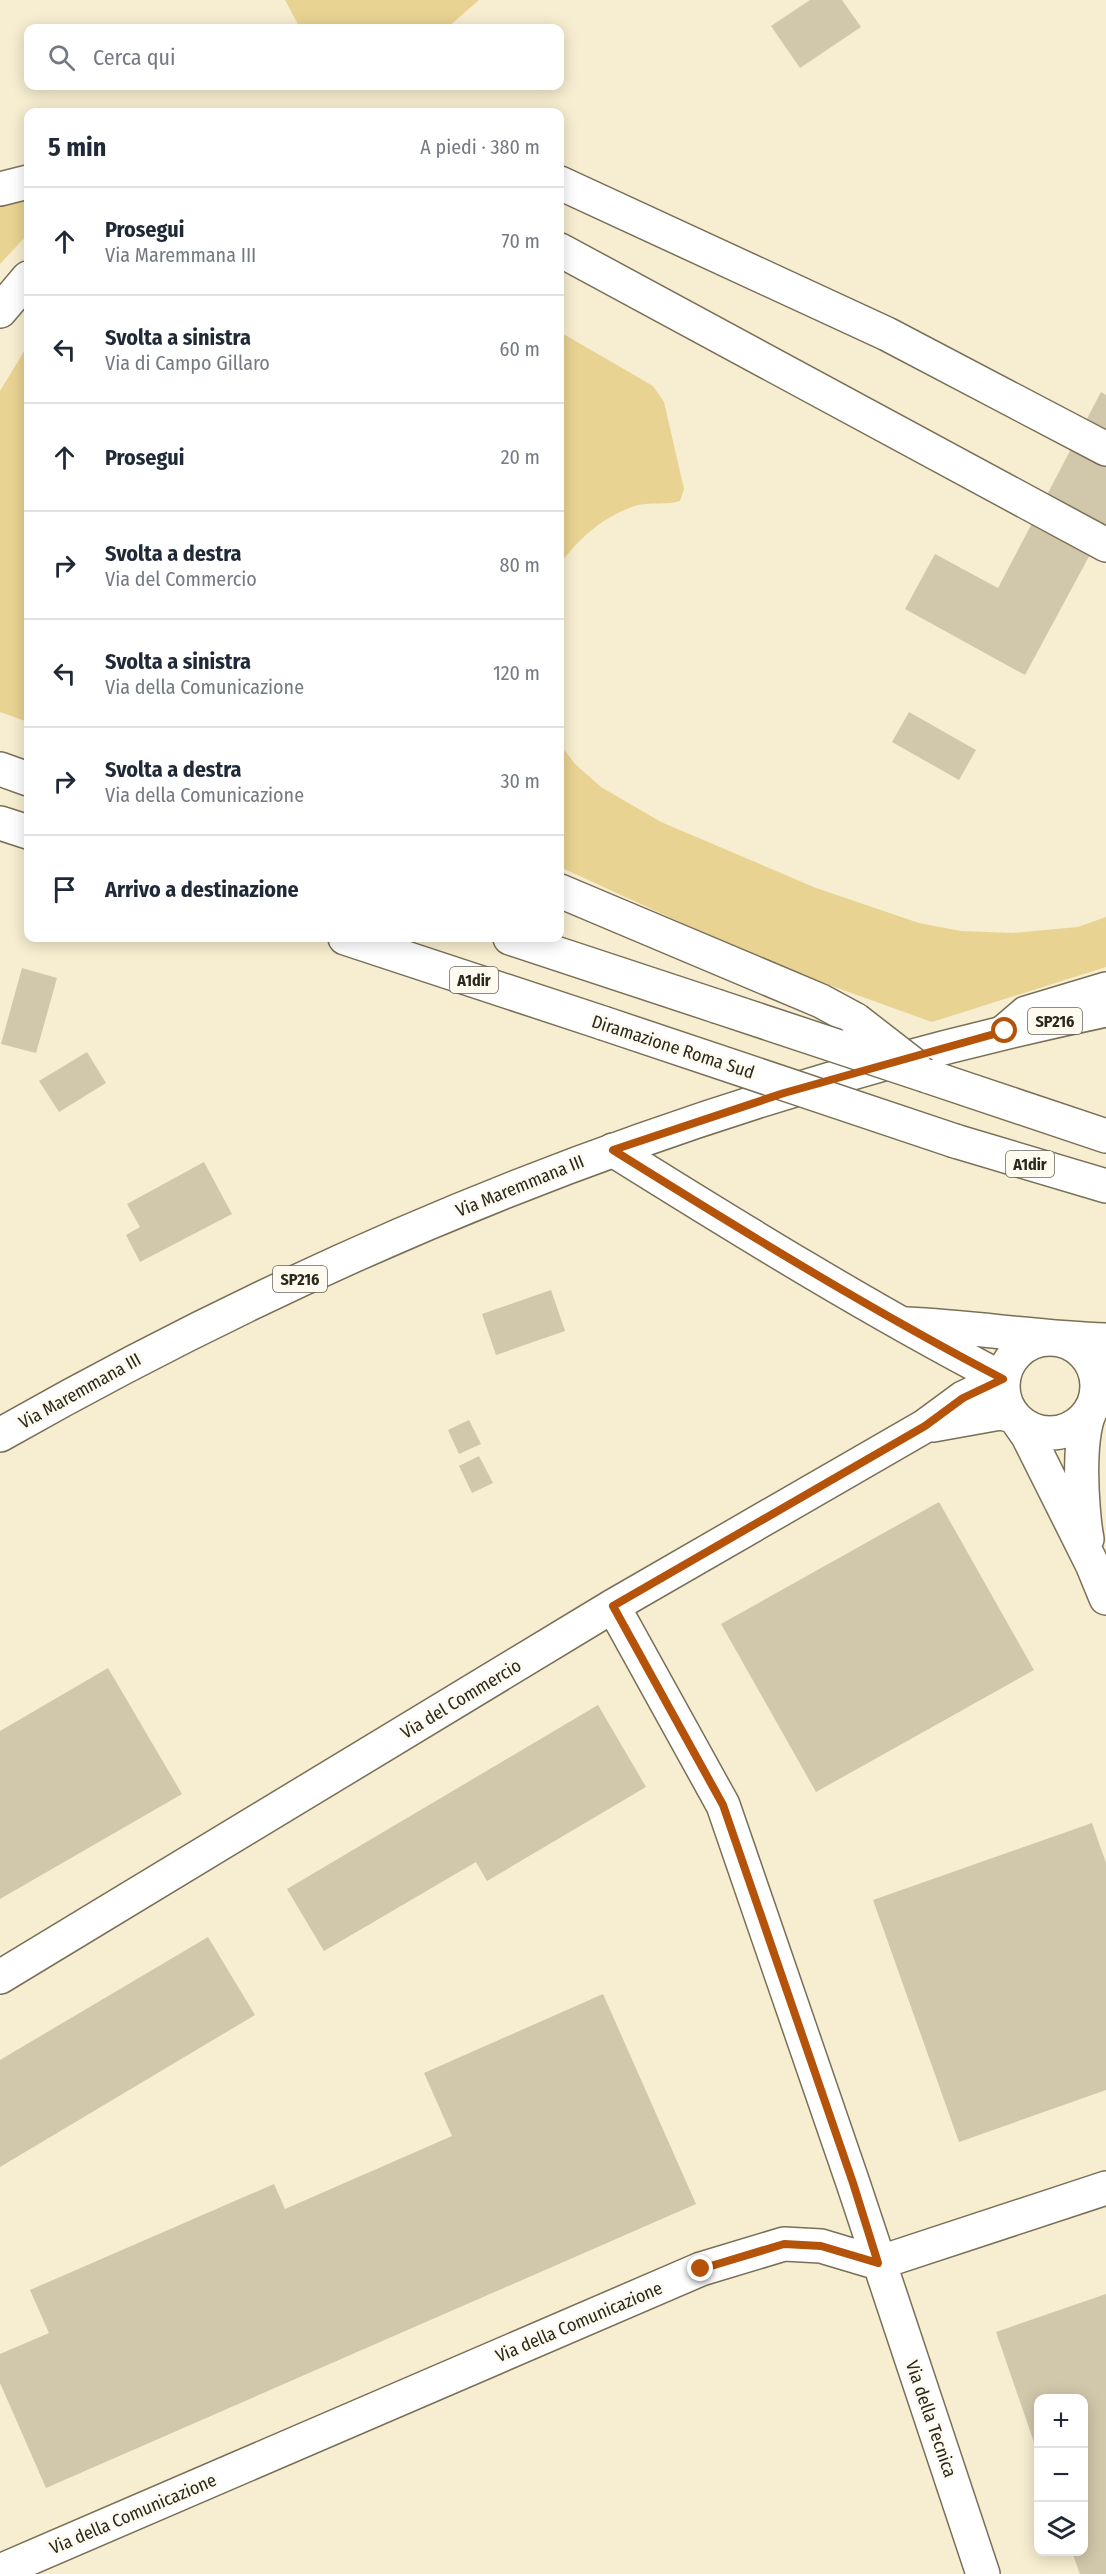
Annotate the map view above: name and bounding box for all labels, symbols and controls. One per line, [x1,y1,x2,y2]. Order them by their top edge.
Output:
search box [24,24,564,90]
icon: search [45,41,78,74]
text: Cerca qui [93,44,176,71]
text: 5 min [48,132,106,163]
text: A piedi · 380 m [420,135,540,159]
text: Prosegui [105,216,184,243]
icon: ahead [48,225,81,258]
text: 70 m [502,229,540,253]
text: Via Maremmana III [105,243,256,267]
text: Svolta a sinistra [105,324,251,351]
icon: left [48,333,81,366]
text: 60 m [500,337,540,361]
text: Via di Campo Gillaro [105,351,270,375]
icon: ahead [48,441,81,474]
text: Prosegui [105,444,184,471]
text: 20 m [501,445,540,469]
text: Svolta a destra [105,540,242,567]
icon: right [48,549,81,582]
text: 80 m [500,553,540,577]
text: Via del Commercio [105,567,257,591]
text: Svolta a sinistra [105,648,251,675]
icon: left [48,657,81,690]
text: 120 m [493,661,540,685]
text: Via della Comunicazione [105,675,304,699]
text: Svolta a destra [105,756,242,783]
icon: right [48,765,81,798]
text: 30 m [500,769,540,793]
text: Via della Comunicazione [105,783,304,807]
icon: arrive [48,873,81,906]
text: Arrivo a destinazione [105,876,299,903]
road number: A1dir [450,967,498,993]
road number: SP216 [1028,1008,1082,1034]
street label: Diramazione Roma Sud [589,1010,757,1084]
route start [991,1017,1017,1043]
street label: Via Maremmana III [453,1150,587,1222]
road number: A1dir [1006,1151,1054,1177]
road number: SP216 [273,1266,327,1292]
street label: Via Maremmana III [15,1348,145,1434]
street label: Via del Commercio [397,1654,525,1744]
route end [687,2255,713,2281]
street label: Via della Comunicazione [492,2277,666,2367]
street label: Via della Tecnica [901,2358,961,2480]
map controls [1034,2394,1088,2556]
button: + [1034,2394,1088,2448]
button: − [1034,2448,1088,2502]
street label: Via della Comunicazione [46,2469,220,2559]
button: layers [1034,2502,1088,2556]

